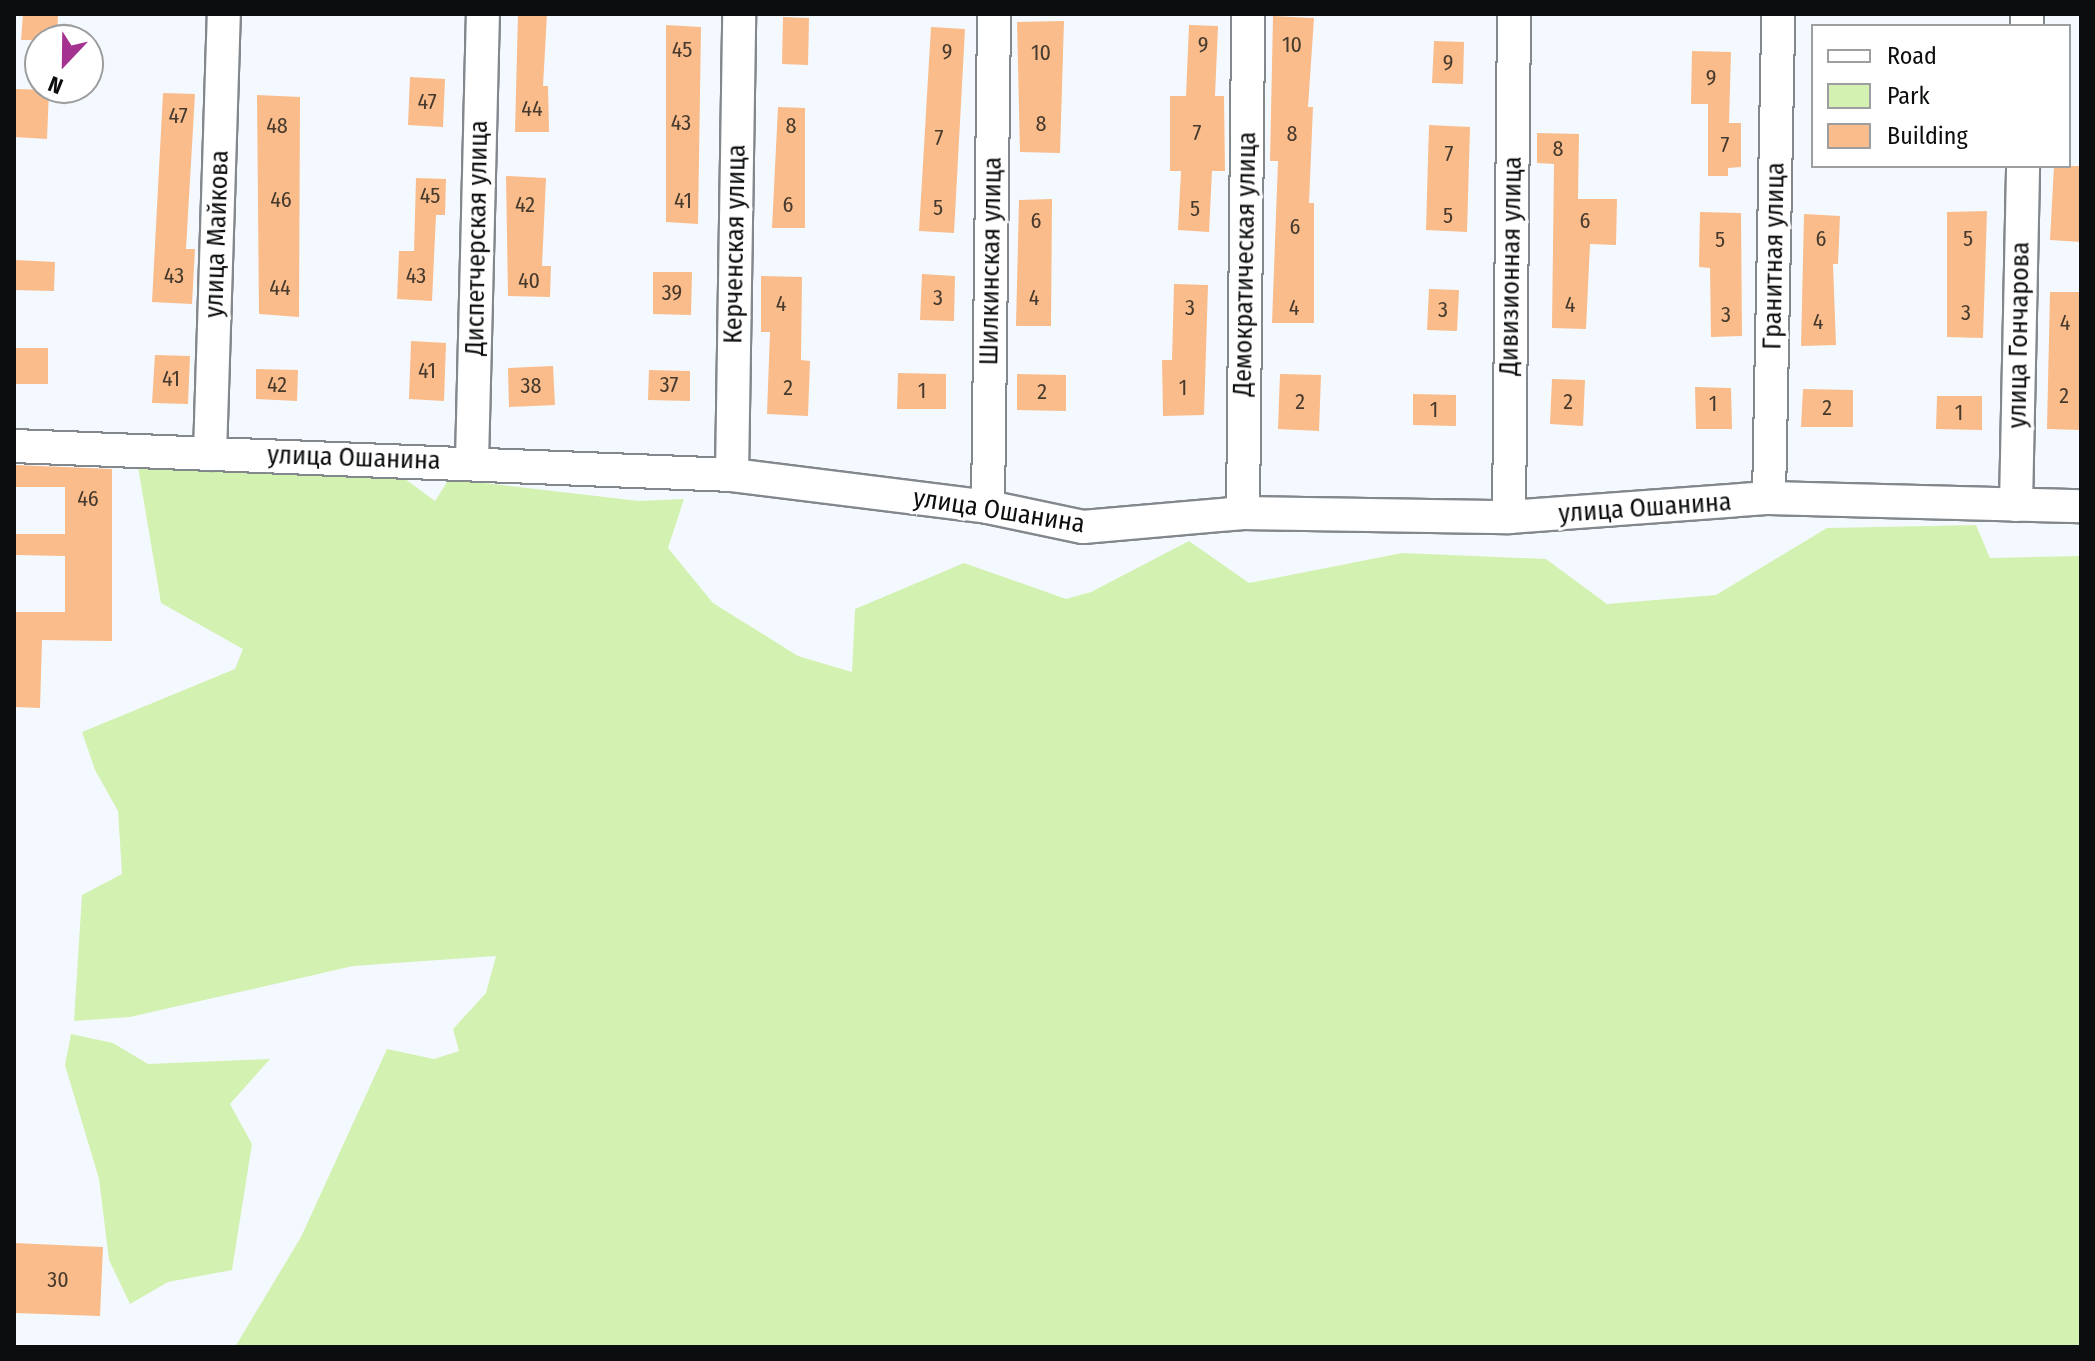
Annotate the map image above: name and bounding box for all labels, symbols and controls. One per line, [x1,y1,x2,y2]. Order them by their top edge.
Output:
north arrow [24,24,104,104]
legend [1811,24,2071,168]
house number: 9 [1198,32,1208,58]
house number: 10 [1282,32,1302,58]
house number: 45 [672,37,692,63]
house number: 9 [942,39,952,65]
house number: 10 [1031,40,1051,66]
text: Road [1887,42,1937,70]
house number: 9 [1443,50,1453,76]
house number: 9 [1706,65,1716,91]
text: N [44,70,67,100]
text: Park [1887,82,1930,110]
house number: 47 [417,89,437,115]
house number: 44 [521,96,543,122]
house number: 47 [168,103,188,129]
house number: 43 [671,110,691,136]
house number: 8 [1036,111,1046,137]
house number: 48 [266,113,288,139]
house number: 8 [786,113,796,139]
street label: Диспетчерская улица [459,120,495,356]
house number: 7 [1193,120,1201,146]
house number: 8 [1287,121,1297,147]
text: Building [1887,122,1968,150]
house number: 7 [935,125,943,151]
street label: Демократическая улица [1227,131,1263,397]
house number: 7 [1721,132,1729,158]
house number: 8 [1553,136,1563,162]
house number: 7 [1445,141,1453,167]
street label: Керченская улица [718,144,752,344]
street label: улица Майкова [198,150,236,318]
street label: Шилкинская улица [974,156,1008,366]
street label: Дивизионная улица [1493,156,1529,376]
street label: Гранитная улица [1757,162,1791,350]
house number: 45 [420,183,440,209]
house number: 46 [270,187,292,213]
house number: 41 [674,188,692,214]
house number: 42 [515,192,535,218]
house number: 6 [783,192,793,218]
house number: 5 [933,195,943,221]
house number: 5 [1190,196,1200,222]
house number: 5 [1443,203,1453,229]
house number: 6 [1031,208,1041,234]
house number: 6 [1580,208,1590,234]
house number: 6 [1290,214,1300,240]
house number: 6 [1816,226,1826,252]
house number: 5 [1963,226,1973,252]
house number: 5 [1715,227,1725,253]
street label: улица Гончарова [2002,241,2036,429]
house number: 43 [164,263,184,289]
house number: 43 [406,263,426,289]
house number: 40 [518,268,540,294]
house number: 44 [269,275,291,301]
house number: 39 [662,280,682,306]
house number: 3 [933,285,943,311]
house number: 4 [1029,285,1039,311]
house number: 4 [776,291,786,317]
house number: 4 [1565,292,1575,318]
house number: 3 [1185,295,1195,321]
house number: 4 [1289,295,1299,321]
house number: 3 [1438,297,1448,323]
house number: 3 [1961,300,1971,326]
house number: 3 [1721,302,1731,328]
house number: 4 [1813,309,1823,335]
house number: 4 [2060,310,2070,336]
house number: 41 [418,358,436,384]
house number: 41 [162,366,180,392]
house number: 42 [267,372,287,398]
house number: 37 [660,372,678,398]
house number: 38 [521,373,541,399]
house number: 2 [783,375,793,401]
house number: 1 [1179,375,1187,401]
house number: 1 [918,378,926,404]
house number: 2 [1037,379,1047,405]
house number: 2 [2059,383,2069,409]
house number: 2 [1295,389,1305,415]
house number: 2 [1563,389,1573,415]
house number: 1 [1709,391,1717,417]
house number: 2 [1822,395,1832,421]
house number: 1 [1430,397,1438,423]
house number: 1 [1955,400,1963,426]
street label: улица Ошанина [267,439,441,477]
street label: улица Ошанина [911,482,1087,540]
house number: 46 [77,486,99,512]
street label: улица Ошанина [1557,486,1733,530]
house number: 30 [47,1267,69,1293]

